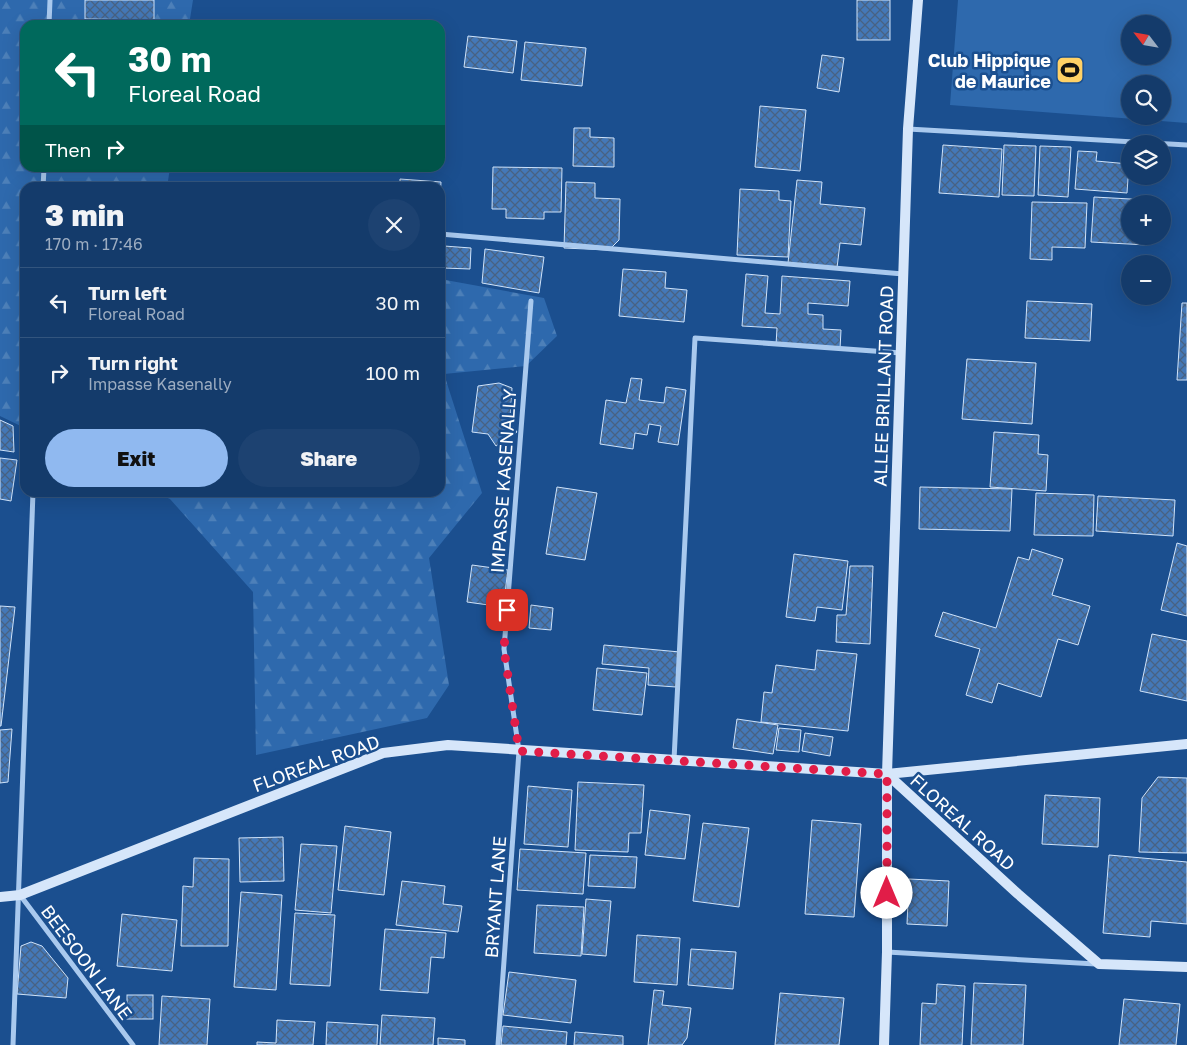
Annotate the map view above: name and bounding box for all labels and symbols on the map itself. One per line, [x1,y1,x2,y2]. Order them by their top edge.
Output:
north arrow [1121,15,1171,65]
place label: Club Hippique de Maurice [928,49,1051,92]
sports icon: Club Hippique de Maurice [1055,55,1085,85]
street label: ALLEE BRILLANT ROAD [868,285,898,487]
street label: IMPASSE KASENALLY [486,388,520,574]
pin [486,589,528,631]
street label: FLOREAL ROAD [250,730,382,796]
street label: FLOREAL ROAD [906,769,1020,875]
street label: BRYANT LANE [480,835,510,959]
position arrow [860,866,912,918]
street label: BEESOON LANE [37,900,137,1024]

